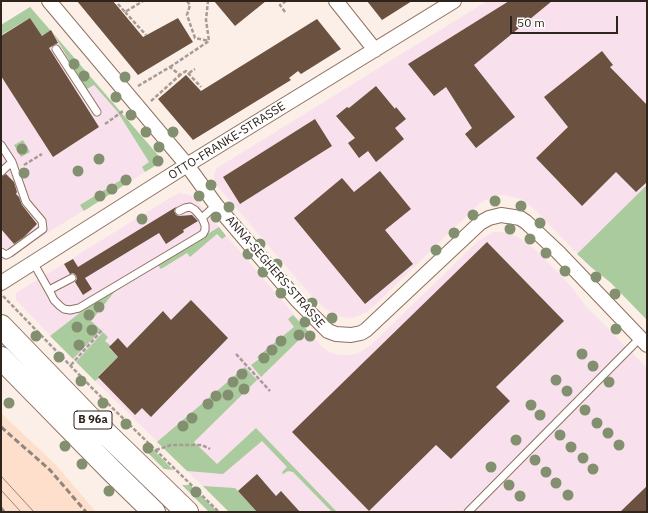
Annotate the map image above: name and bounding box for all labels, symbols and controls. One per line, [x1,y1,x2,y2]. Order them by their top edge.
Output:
scale bar [512,8,620,34]
text: 50 m [517,15,545,30]
street label: OTTO-FRANKE-STRASSE [166,99,288,183]
street label: ANNA-SEGHERS-STRASSE [222,213,328,331]
road number: B 96a [74,411,112,429]

